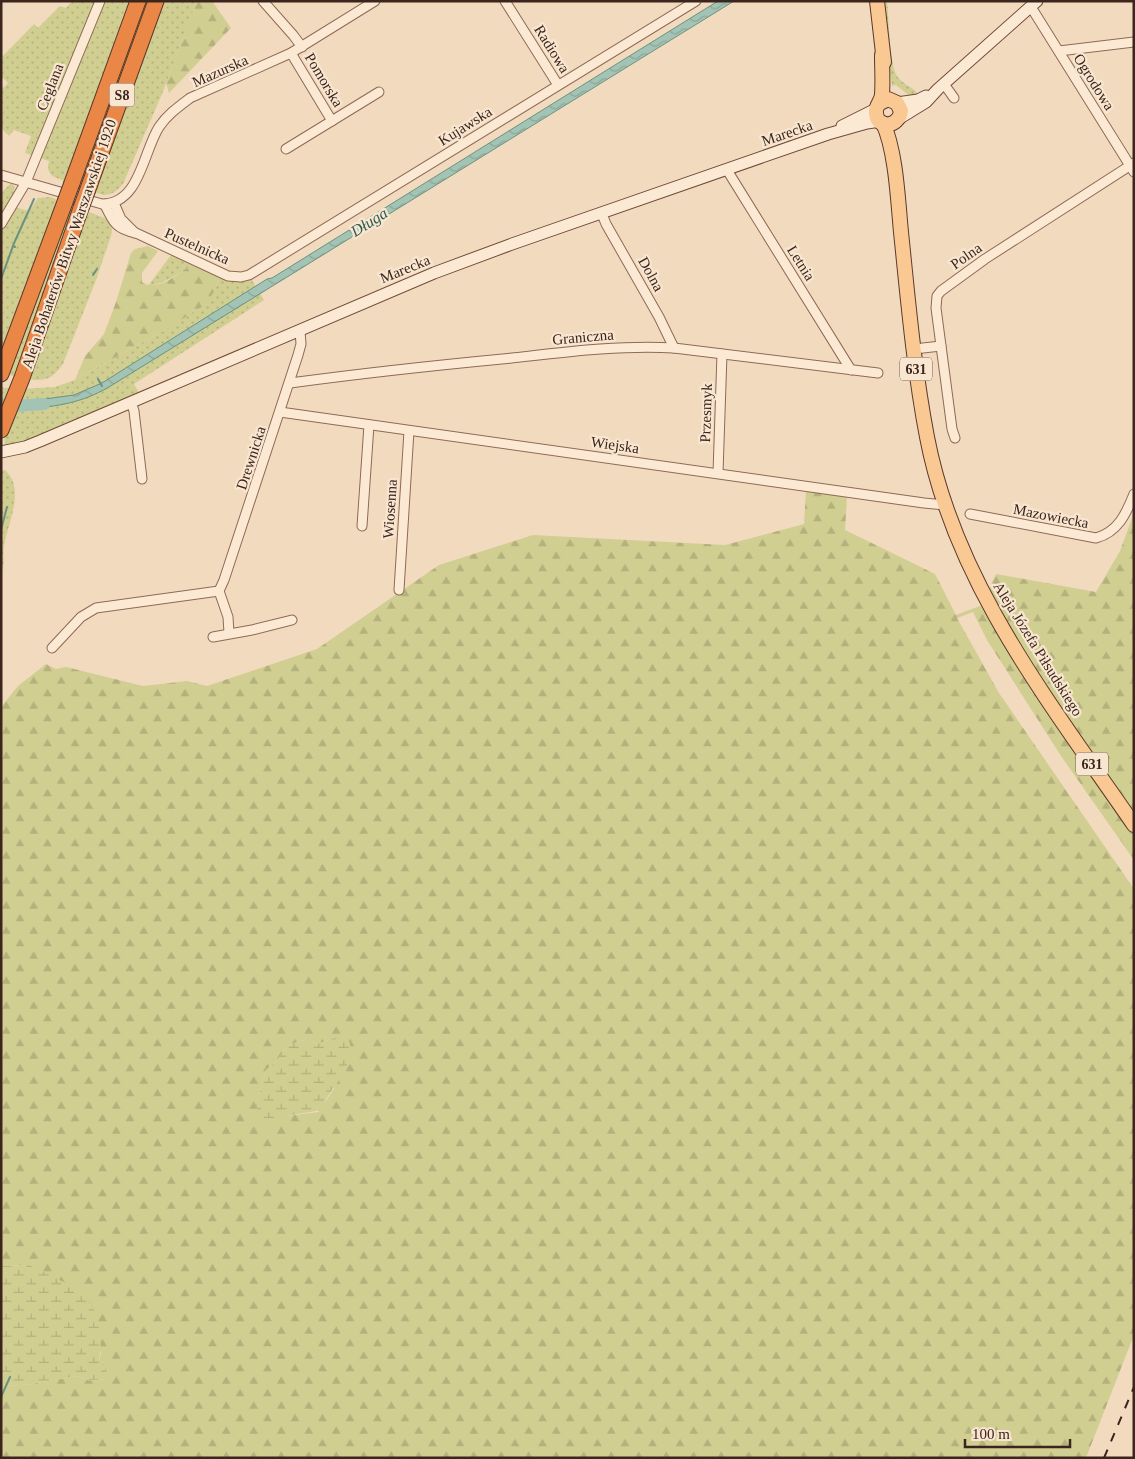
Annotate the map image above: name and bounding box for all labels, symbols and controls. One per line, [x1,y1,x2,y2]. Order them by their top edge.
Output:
street label: Radiowa [531,22,573,76]
street label: Pomorska [302,50,346,110]
street label: Ogrodowa [1070,51,1118,113]
street label: Mazurska [190,52,251,90]
street label: Ceglana [33,61,67,113]
road number: S8 [110,84,134,106]
street label: Kujawska [435,103,495,149]
street label: Aleja Bohaterów Bitwy Warszawskiej 1920 [19,117,119,371]
street label: Marecka [760,117,815,149]
water label: Długa [347,204,391,241]
street label: Pustelnicka [162,225,232,268]
street label: Polna [947,239,985,272]
street label: Letnia [784,243,818,284]
street label: Marecka [378,252,433,286]
street label: Dolna [635,254,667,294]
street label: Graniczna [552,326,615,348]
road number: 631 [900,358,932,380]
street label: Przesmyk [697,383,715,443]
street label: Drewnicka [233,424,269,492]
street label: Wiejska [590,434,640,456]
street label: Wiosenna [380,478,400,539]
street label: Mazowiecka [1012,501,1090,531]
street label: Aleja Józefa Piłsudskiego [990,579,1086,719]
road number: 631 [1076,752,1108,776]
scale bar [965,1416,1070,1448]
text: 100 m [972,1426,1010,1442]

